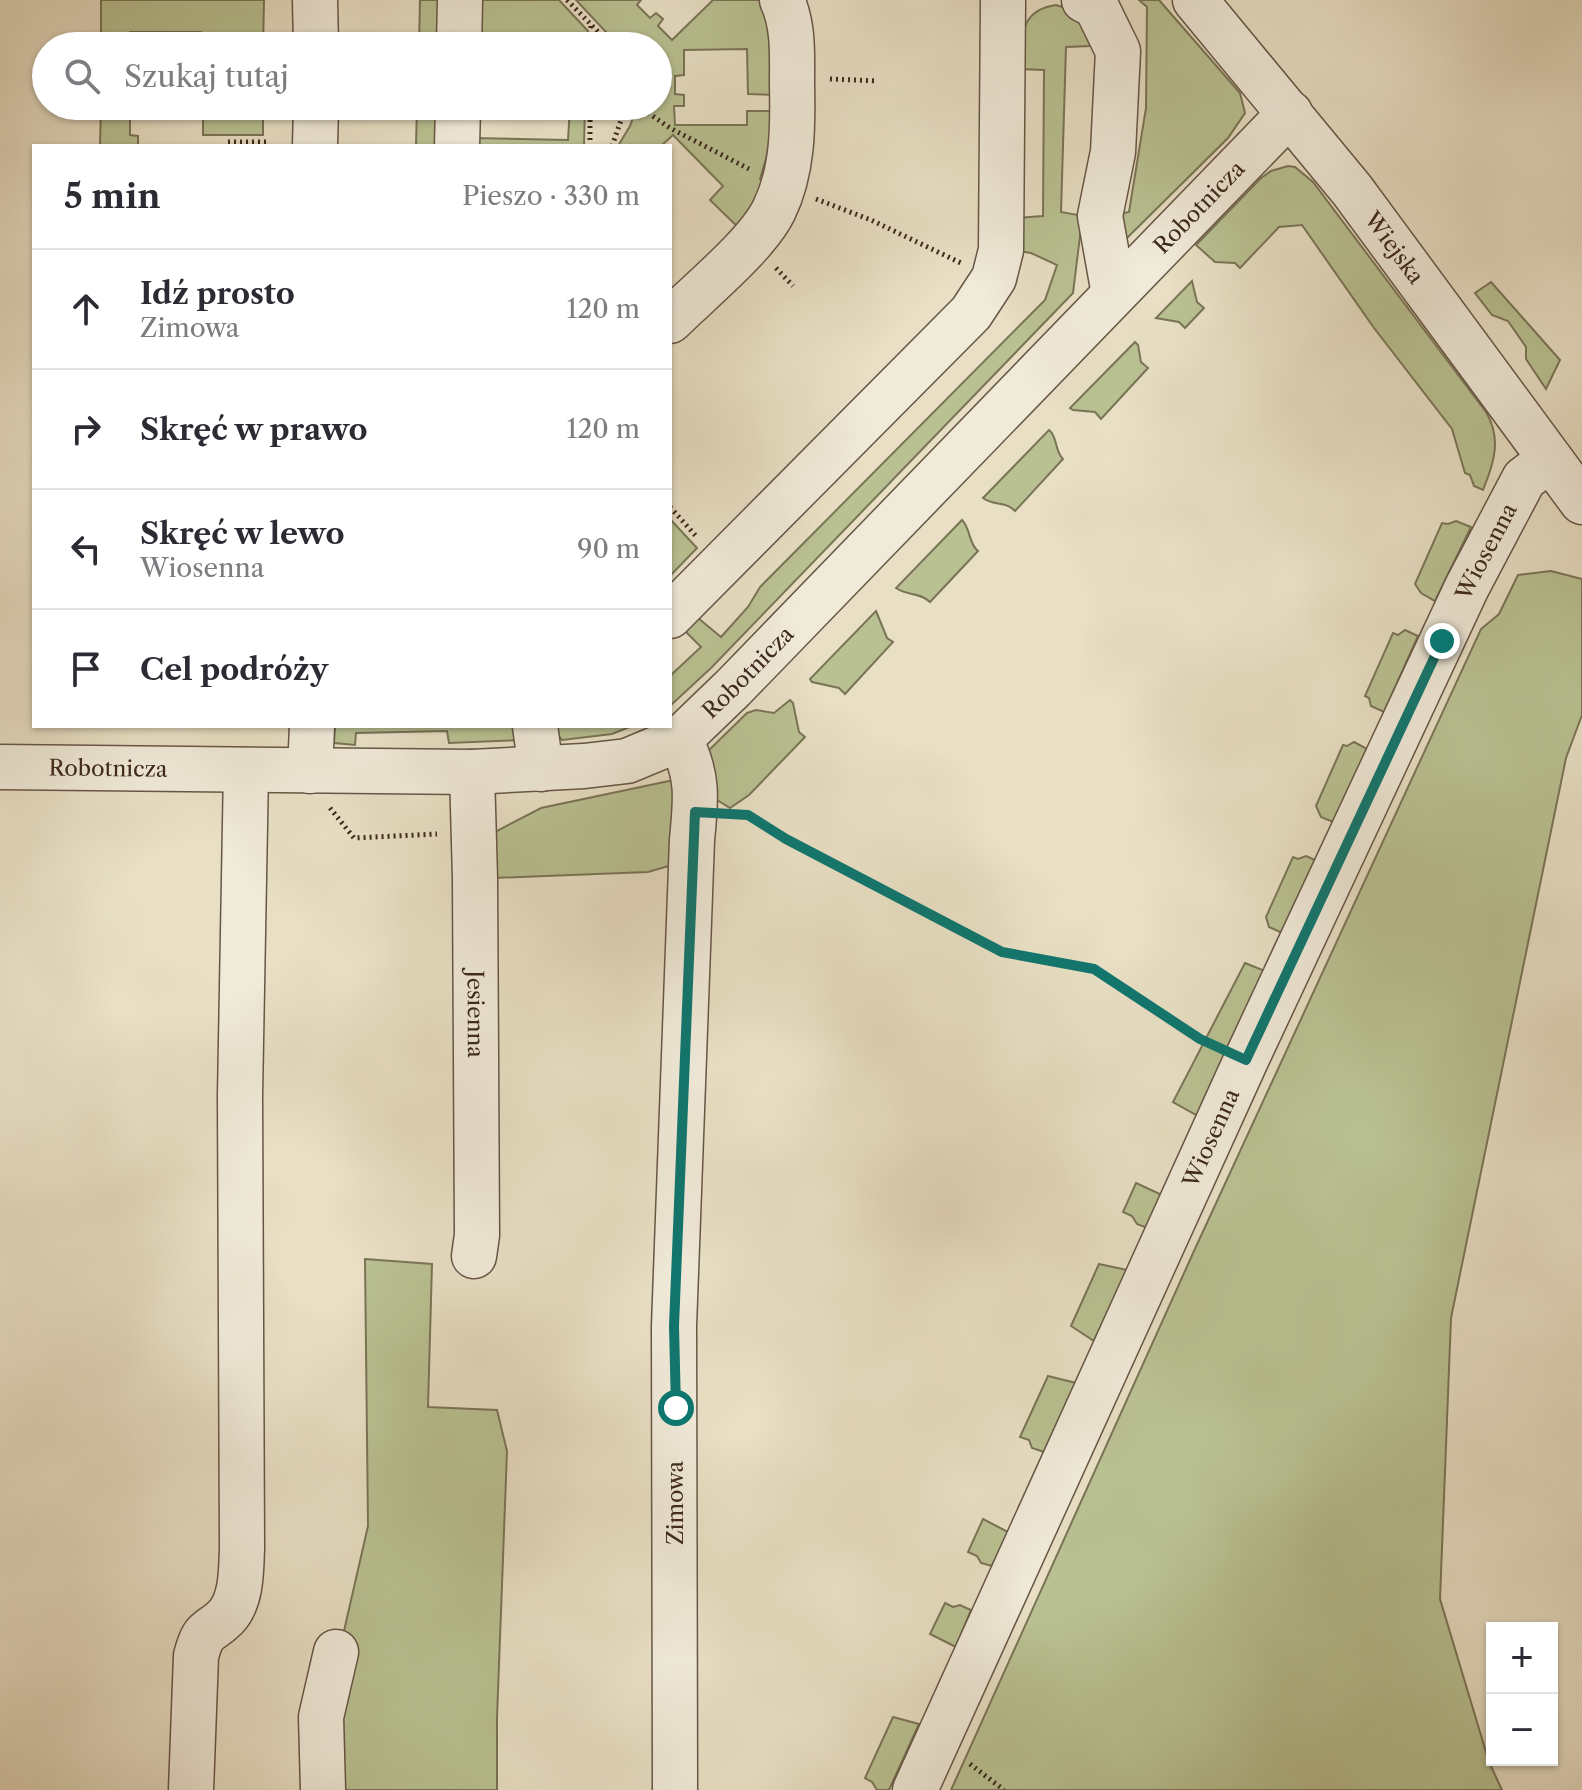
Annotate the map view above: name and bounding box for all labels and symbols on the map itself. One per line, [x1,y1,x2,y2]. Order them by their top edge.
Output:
street label: Robotnicza [1148,155,1250,259]
street label: Wiejska [1358,205,1430,289]
street label: Wiosenna [1449,498,1523,605]
street label: Robotnicza [696,620,799,724]
route end [1424,623,1460,659]
street label: Robotnicza [48,754,168,782]
street label: Jesienna [462,967,490,1058]
street label: Wiosenna [1176,1084,1245,1192]
route start [658,1390,694,1426]
street label: Zimowa [662,1461,689,1545]

